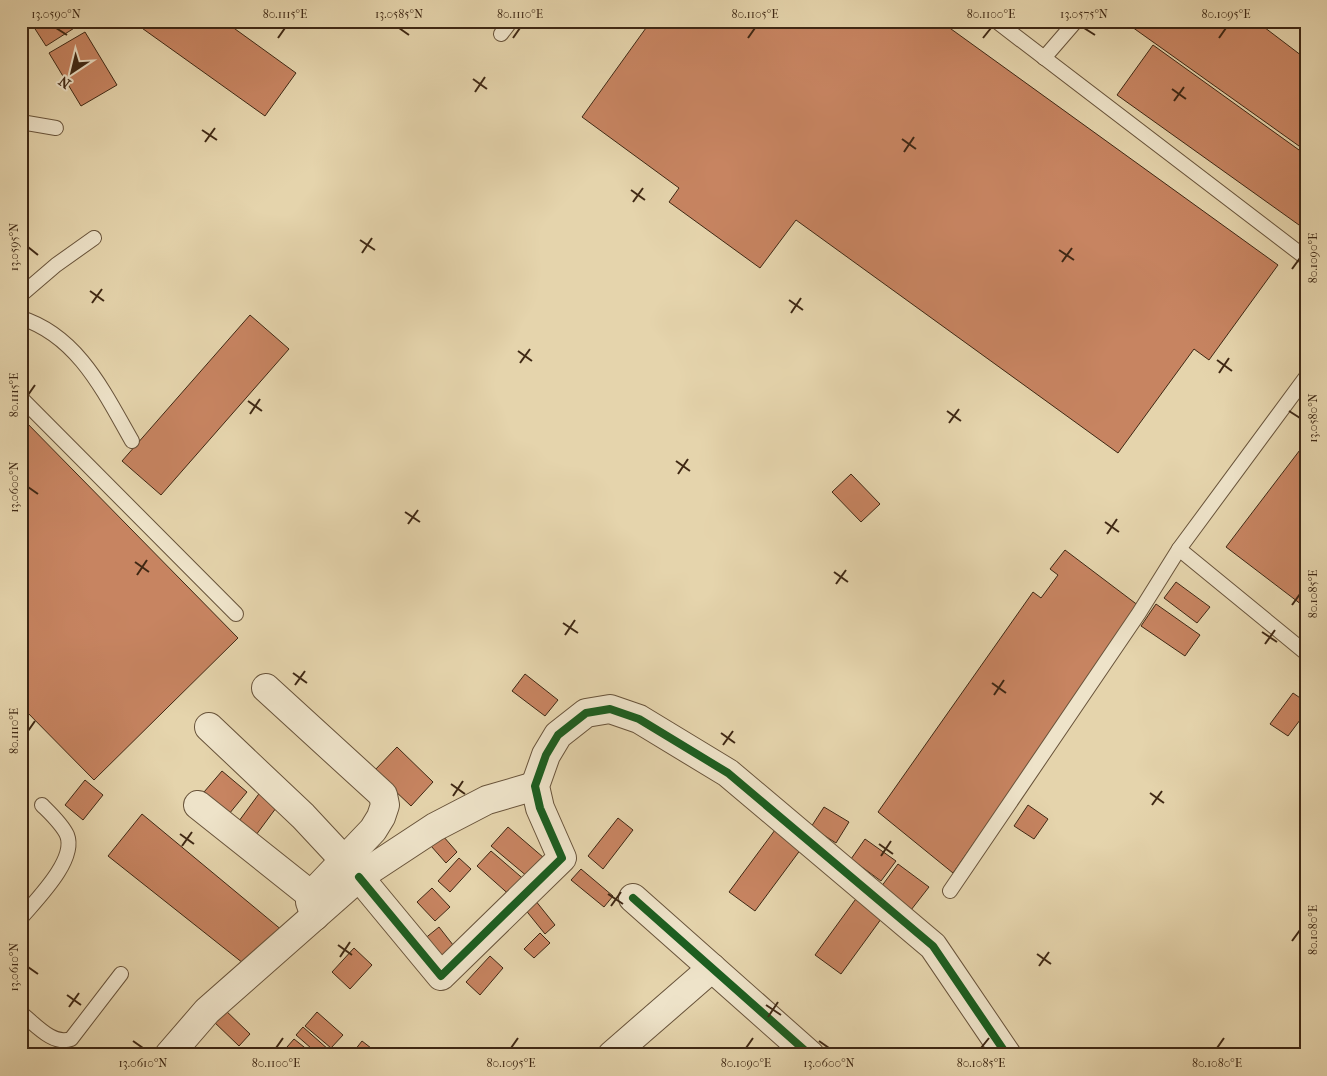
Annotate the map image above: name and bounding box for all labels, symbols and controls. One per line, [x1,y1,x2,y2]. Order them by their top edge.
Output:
text: 13.0590°N [31,7,81,21]
text: 80.1115°E [263,7,307,21]
text: 13.0585°N [375,7,423,21]
text: 80.1110°E [497,7,543,21]
text: 80.1105°E [732,7,778,21]
text: 80.1100°E [967,7,1015,21]
text: 13.0575°N [1060,7,1108,21]
text: 80.1095°E [1202,7,1250,21]
north arrow [48,48,98,98]
text: N [55,72,74,92]
text: 13.0595°N [7,223,21,271]
text: 80.1090°E [1306,233,1320,283]
text: 80.1115°E [7,373,21,417]
text: 13.0580°N [1306,393,1320,443]
text: 13.0600°N [7,461,21,513]
text: 80.1085°E [1306,570,1320,618]
text: 80.1110°E [7,708,21,754]
text: 80.1080°E [1306,905,1320,955]
text: 13.0610°N [7,943,21,991]
text: 13.0610°N [119,1056,167,1070]
text: 80.1100°E [252,1056,300,1070]
text: 80.1095°E [487,1056,535,1070]
text: 80.1090°E [721,1056,771,1070]
text: 13.0600°N [803,1056,855,1070]
text: 80.1085°E [957,1056,1005,1070]
text: 80.1080°E [1192,1056,1242,1070]

